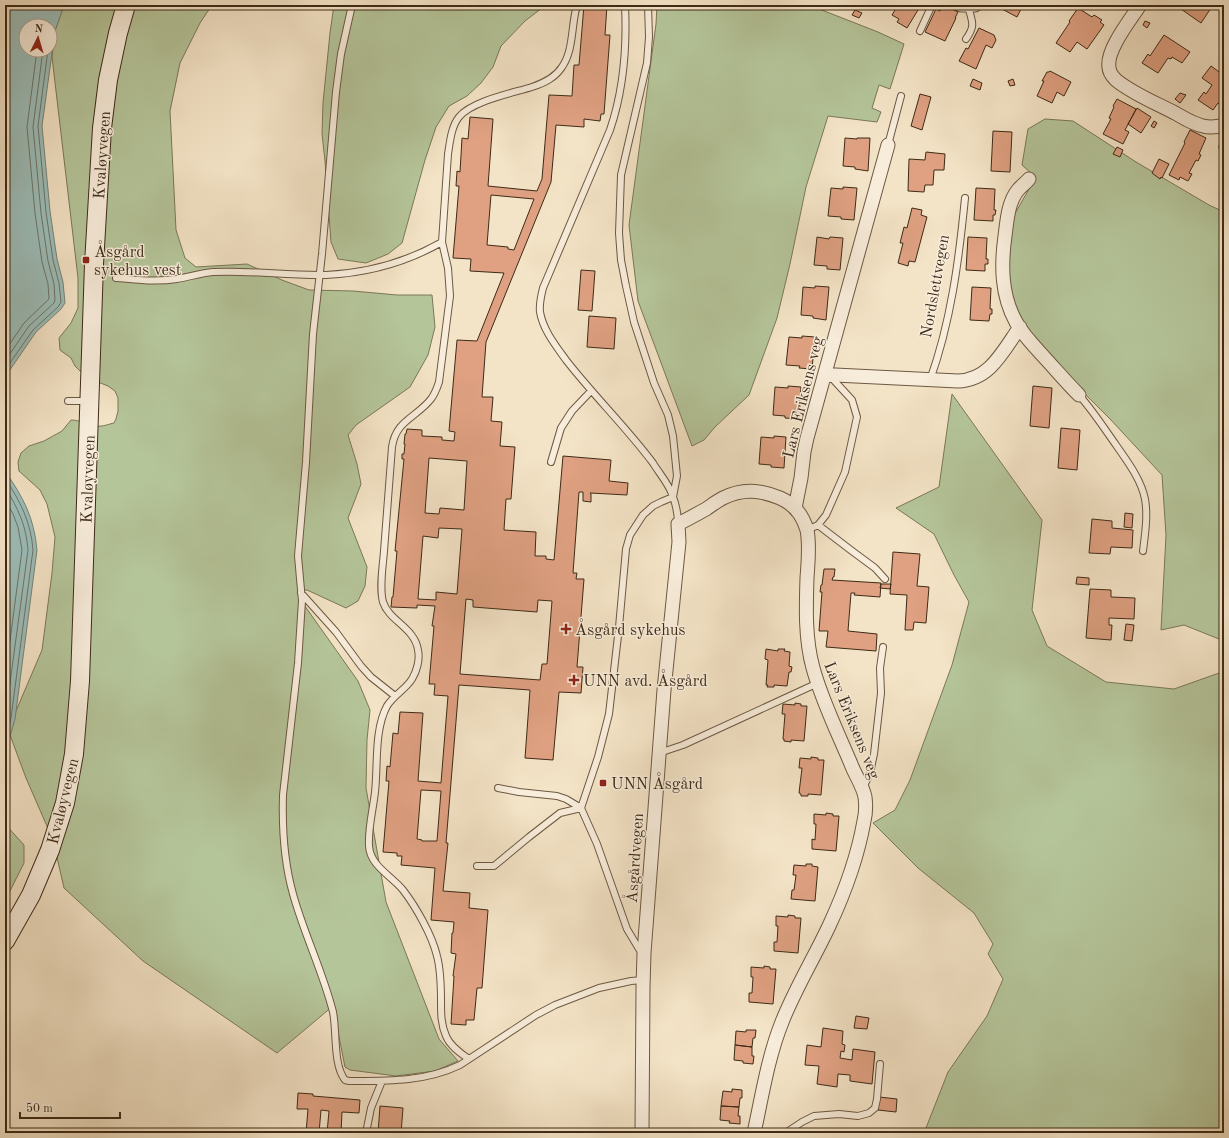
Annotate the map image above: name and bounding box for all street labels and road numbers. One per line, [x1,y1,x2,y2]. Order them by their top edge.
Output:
street label: Kvaløyvegen [92,110,114,200]
street label: Nordslettvegen [919,233,953,339]
street label: Lars Eriksens veg [781,335,827,460]
street label: Kvaløyvegen [79,434,99,524]
street label: Lars Eriksens veg [820,660,882,782]
street label: Kvaløyvegen [45,756,82,846]
street label: Åsgårdvegen [620,812,647,904]

